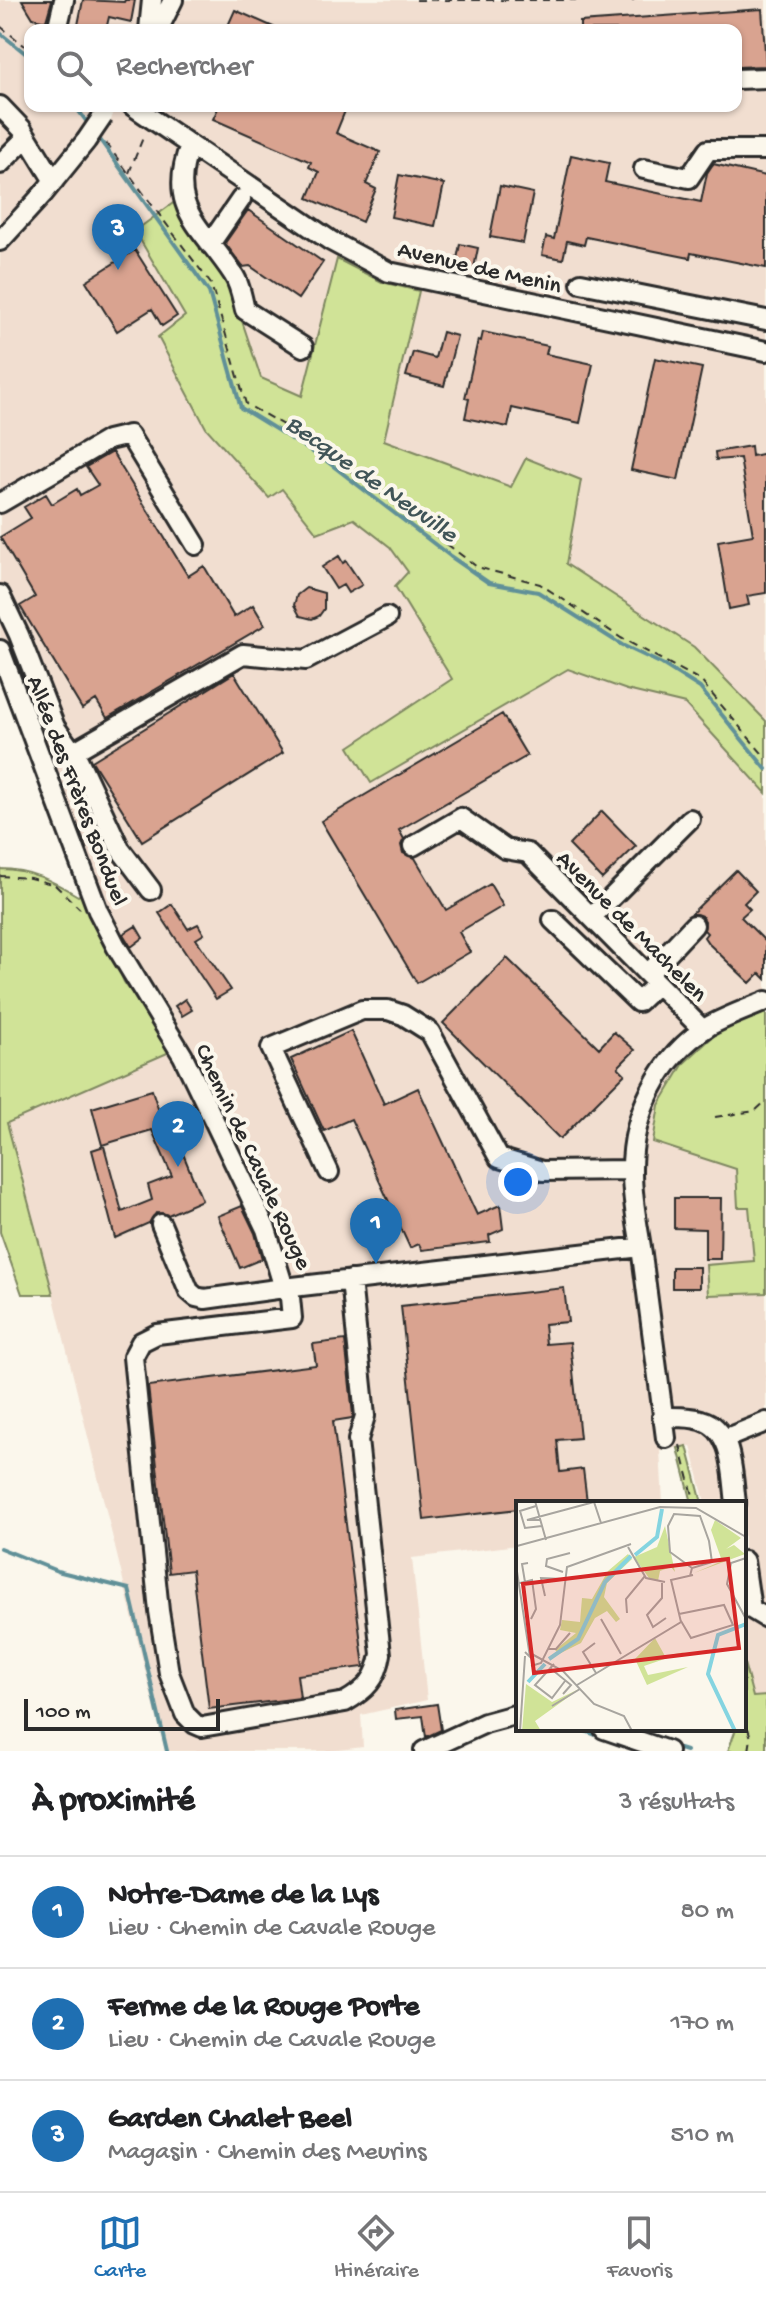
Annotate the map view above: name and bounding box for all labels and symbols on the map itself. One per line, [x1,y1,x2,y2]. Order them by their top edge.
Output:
pin: 3 [92,204,144,270]
street label: Avenue de Menin [395,236,564,302]
water label: Becque de Neuville [279,410,463,552]
street label: Allée des Frères Bonduel [18,672,133,910]
street label: Avenue de Machelen [549,846,713,1010]
street label: Chemin de Cavale Rouge [187,1040,317,1275]
pin: 2 [152,1101,204,1167]
your location [498,1162,538,1202]
pin: 1 [350,1198,402,1264]
inset map [516,1501,746,1731]
scale bar [24,1695,220,1731]

